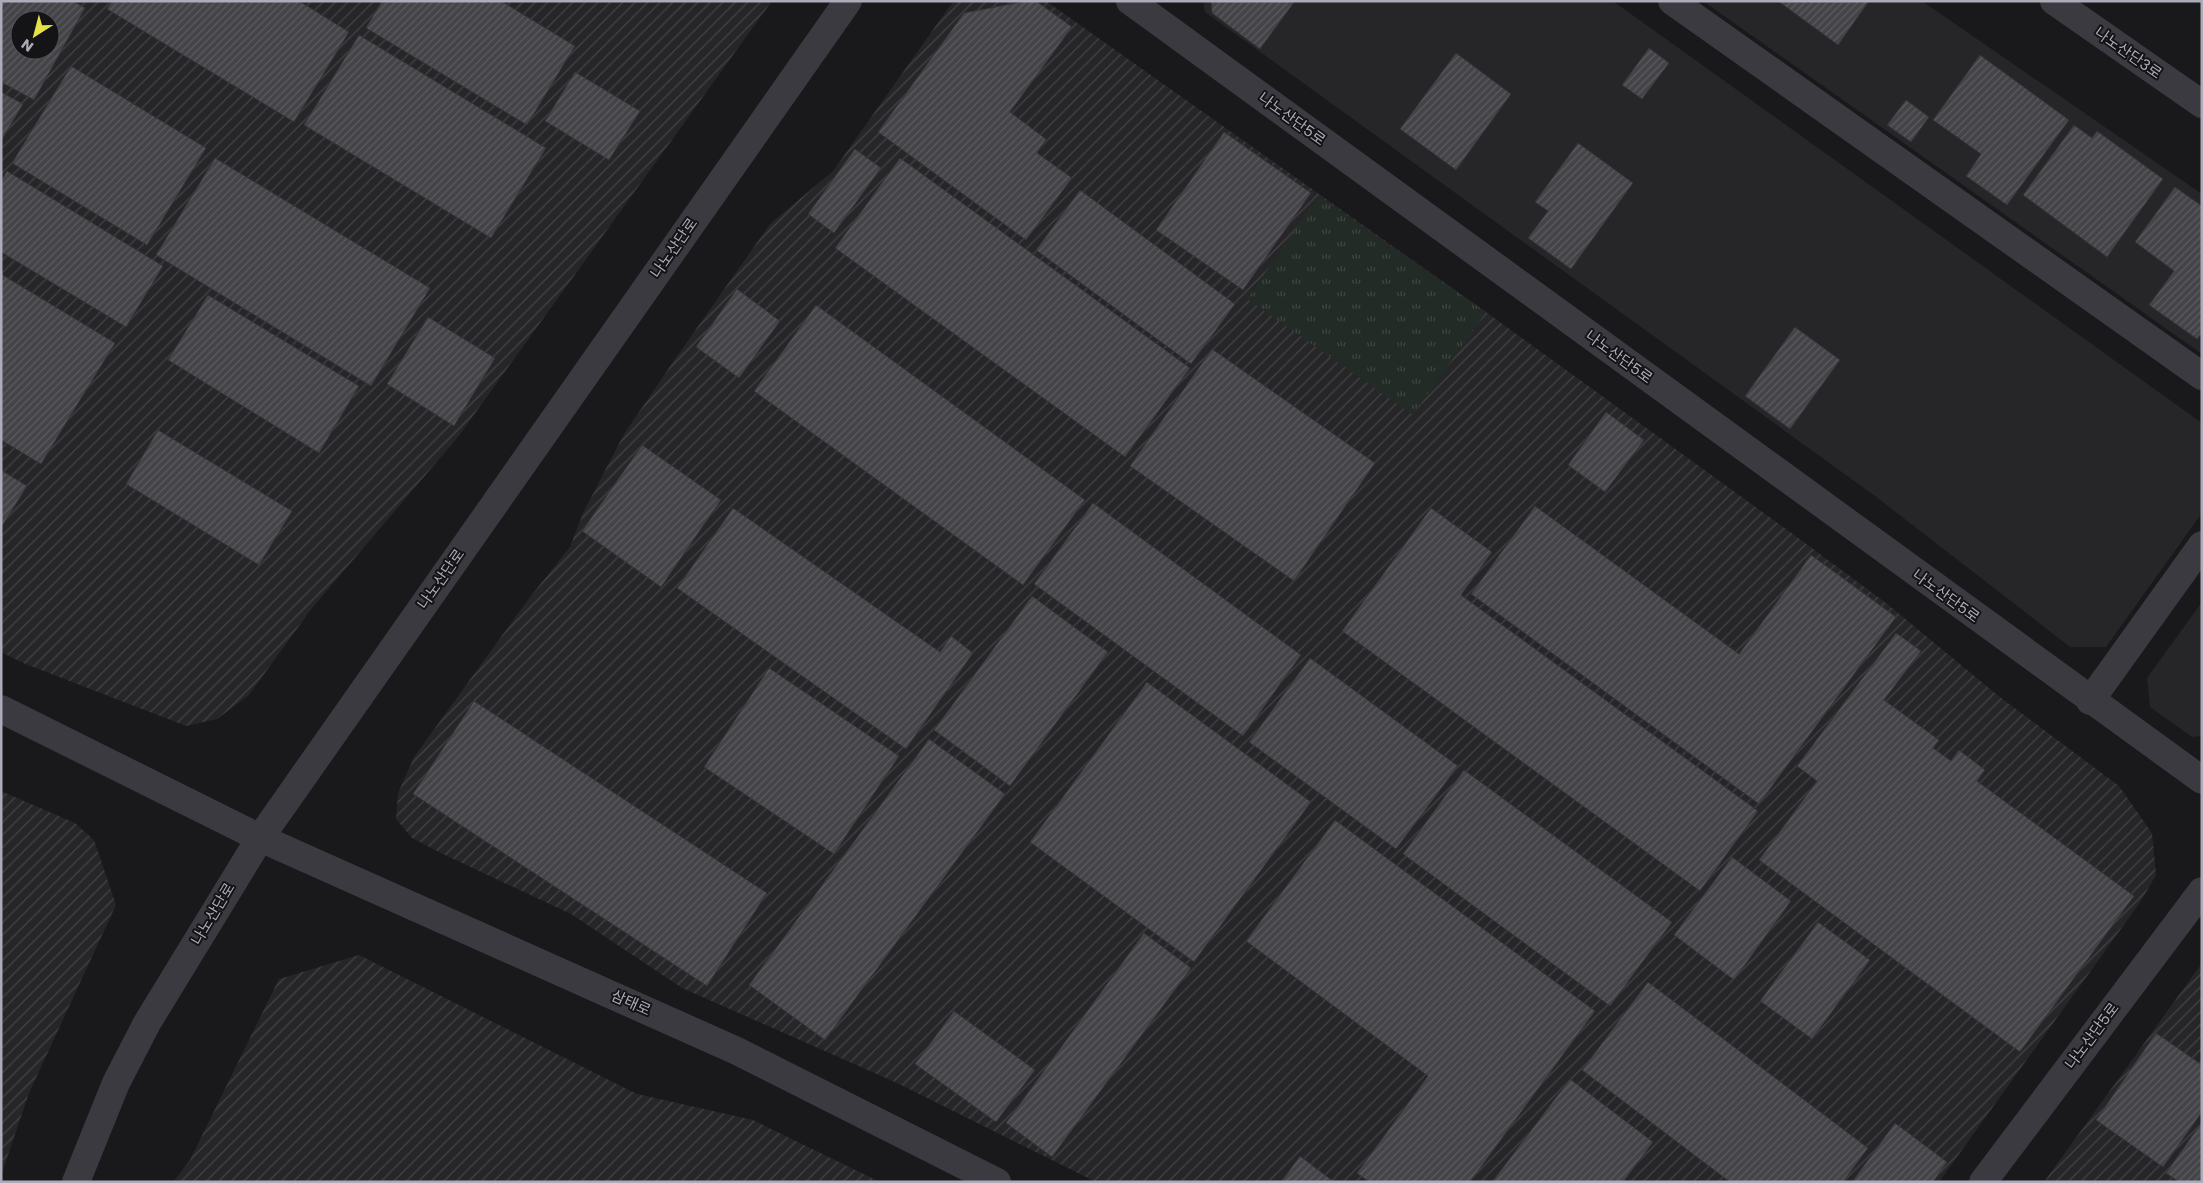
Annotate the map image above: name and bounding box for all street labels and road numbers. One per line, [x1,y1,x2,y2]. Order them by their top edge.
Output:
street label: 나노산단3로 [2090,22,2166,84]
street label: 나노산단5로 [1254,87,1330,150]
street label: 나노산단로 [645,213,702,282]
street label: 나노산단5로 [1581,325,1657,388]
street label: 나노산단로 [412,544,469,613]
street label: 나노산단5로 [1908,564,1984,627]
street label: 나노산단로 [186,879,239,949]
street label: 삼태로 [608,985,654,1021]
street label: 나노산단5로 [2060,998,2124,1073]

